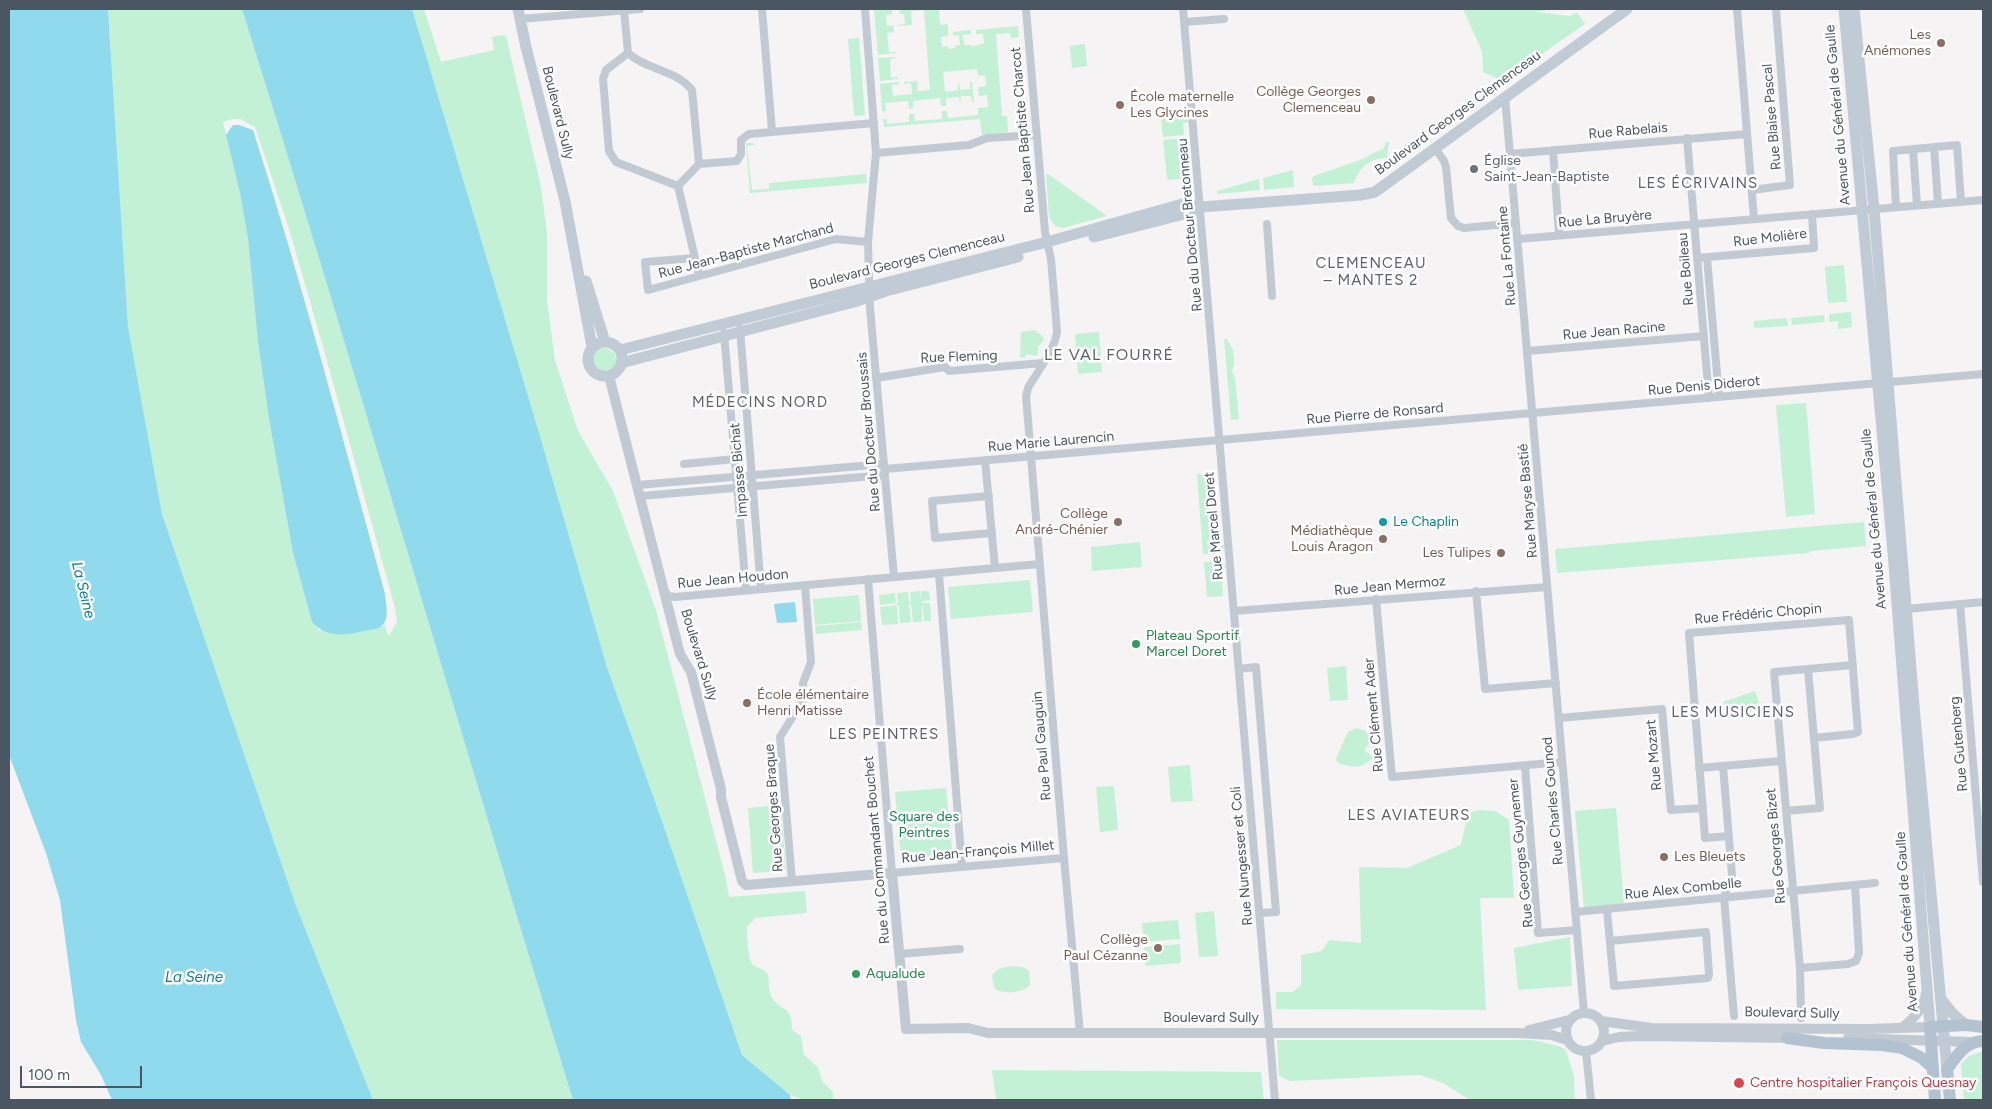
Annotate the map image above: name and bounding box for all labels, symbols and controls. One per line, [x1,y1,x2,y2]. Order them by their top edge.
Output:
street label: Avenue du Général de Gaulle [1822,24,1854,206]
place label: Les Anémones [1864,27,1931,59]
marker: Les Anémones [1935,37,1947,49]
street label: Rue Jean Baptiste Charcot [1007,46,1039,214]
street label: Boulevard Georges Clemenceau [1372,47,1544,179]
street label: Rue Blaise Pascal [1759,63,1785,171]
street label: Boulevard Sully [538,65,578,161]
place label: Collège Georges Clemenceau [1256,84,1361,116]
place label: École maternelle Les Glycines [1130,89,1234,121]
marker: Collège Georges Clemenceau [1365,94,1377,106]
marker: École maternelle Les Glycines [1114,99,1126,111]
street label: Rue Rabelais [1588,119,1668,143]
street label: Rue du Docteur Bretonneau [1174,138,1206,312]
place label: Église Saint-Jean-Baptiste [1484,153,1610,186]
marker: Église Saint-Jean-Baptiste [1468,163,1480,175]
district label: LES ÉCRIVAINS [1636,175,1760,193]
street label: Rue La Fontaine [1494,205,1520,307]
street label: Rue La Bruyère [1558,207,1652,231]
street label: Rue Jean-Baptiste Marchand [656,219,836,283]
street label: Rue Molière [1732,225,1808,251]
street label: Boulevard Georges Clemenceau [807,229,1007,293]
street label: Rue Boileau [1674,232,1698,306]
district label: CLEMENCEAU – MANTES 2 [1314,255,1428,290]
street label: Rue Jean Racine [1562,318,1666,344]
district label: LE VAL FOURRÉ [1042,345,1176,365]
street label: Rue Fleming [920,347,998,367]
street label: Rue du Docteur Broussais [854,351,884,513]
street label: Rue Denis Diderot [1647,373,1761,399]
district label: MÉDECINS NORD [690,394,830,412]
street label: Rue Pierre de Ronsard [1306,400,1444,428]
street label: Impasse Bichat [726,422,752,518]
street label: Rue Marie Laurencin [987,428,1115,456]
street label: Avenue du Général de Gaulle [1858,428,1890,610]
street label: Rue Maryse Bastié [1515,443,1541,559]
street label: Rue Marcel Doret [1201,471,1227,581]
place label: Collège André-Chénier [1015,506,1108,538]
place label: Le Chaplin [1393,514,1459,530]
marker: Collège André-Chénier [1112,516,1124,528]
marker: Le Chaplin [1377,516,1389,528]
place label: Médiathèque Louis Aragon [1291,523,1373,556]
marker: Médiathèque Louis Aragon [1377,533,1389,545]
place label: Les Tulipes [1422,545,1491,561]
marker: Les Tulipes [1495,547,1507,559]
water label: La Seine [67,560,99,620]
street label: Rue Jean Houdon [677,566,789,592]
street label: Rue Jean Mermoz [1333,573,1447,599]
street label: Rue Frédéric Chopin [1694,600,1822,628]
street label: Boulevard Sully [677,607,721,703]
place label: Plateau Sportif Marcel Doret [1146,628,1239,660]
marker: Plateau Sportif Marcel Doret [1130,638,1142,650]
street label: Rue Clément Ader [1361,657,1387,773]
place label: École élémentaire Henri Matisse [757,687,869,720]
street label: Rue Paul Gauguin [1029,691,1055,801]
street label: Rue Gutenberg [1946,696,1972,792]
marker: École élémentaire Henri Matisse [741,697,753,709]
district label: LES MUSICIENS [1670,704,1796,722]
street label: Rue Mozart [1643,719,1665,791]
district label: LES PEINTRES [827,726,941,744]
street label: Rue Charles Gounod [1539,736,1567,866]
street label: Rue Georges Braque [761,743,787,873]
street label: Rue du Commandant Bouchet [860,755,894,945]
street label: Rue Georges Guynemer [1505,777,1537,929]
street label: Rue Nungesser et Coli [1228,786,1256,926]
street label: Rue Georges Bizet [1763,787,1789,905]
district label: LES AVIATEURS [1346,807,1472,825]
park label: Square des Peintres [889,809,959,842]
street label: Avenue du Général de Gaulle [1892,831,1922,1013]
street label: Rue Jean-François Millet [901,837,1055,867]
place label: Les Bleuets [1674,849,1745,865]
marker: Les Bleuets [1658,851,1670,863]
street label: Rue Alex Combelle [1624,874,1742,904]
place label: Collège Paul Cézanne [1064,932,1148,964]
marker: Collège Paul Cézanne [1152,942,1164,954]
place label: Aqualude [866,966,925,982]
marker: Aqualude [850,968,862,980]
water label: La Seine [165,969,223,987]
street label: Boulevard Sully [1744,1004,1840,1022]
street label: Boulevard Sully [1163,1010,1259,1026]
scale bar [22,1056,145,1088]
text: 100 m [28,1066,70,1084]
place label: Centre hospitalier François Quesnay [1750,1075,1976,1091]
marker: Centre hospitalier François Quesnay [1732,1076,1746,1090]

